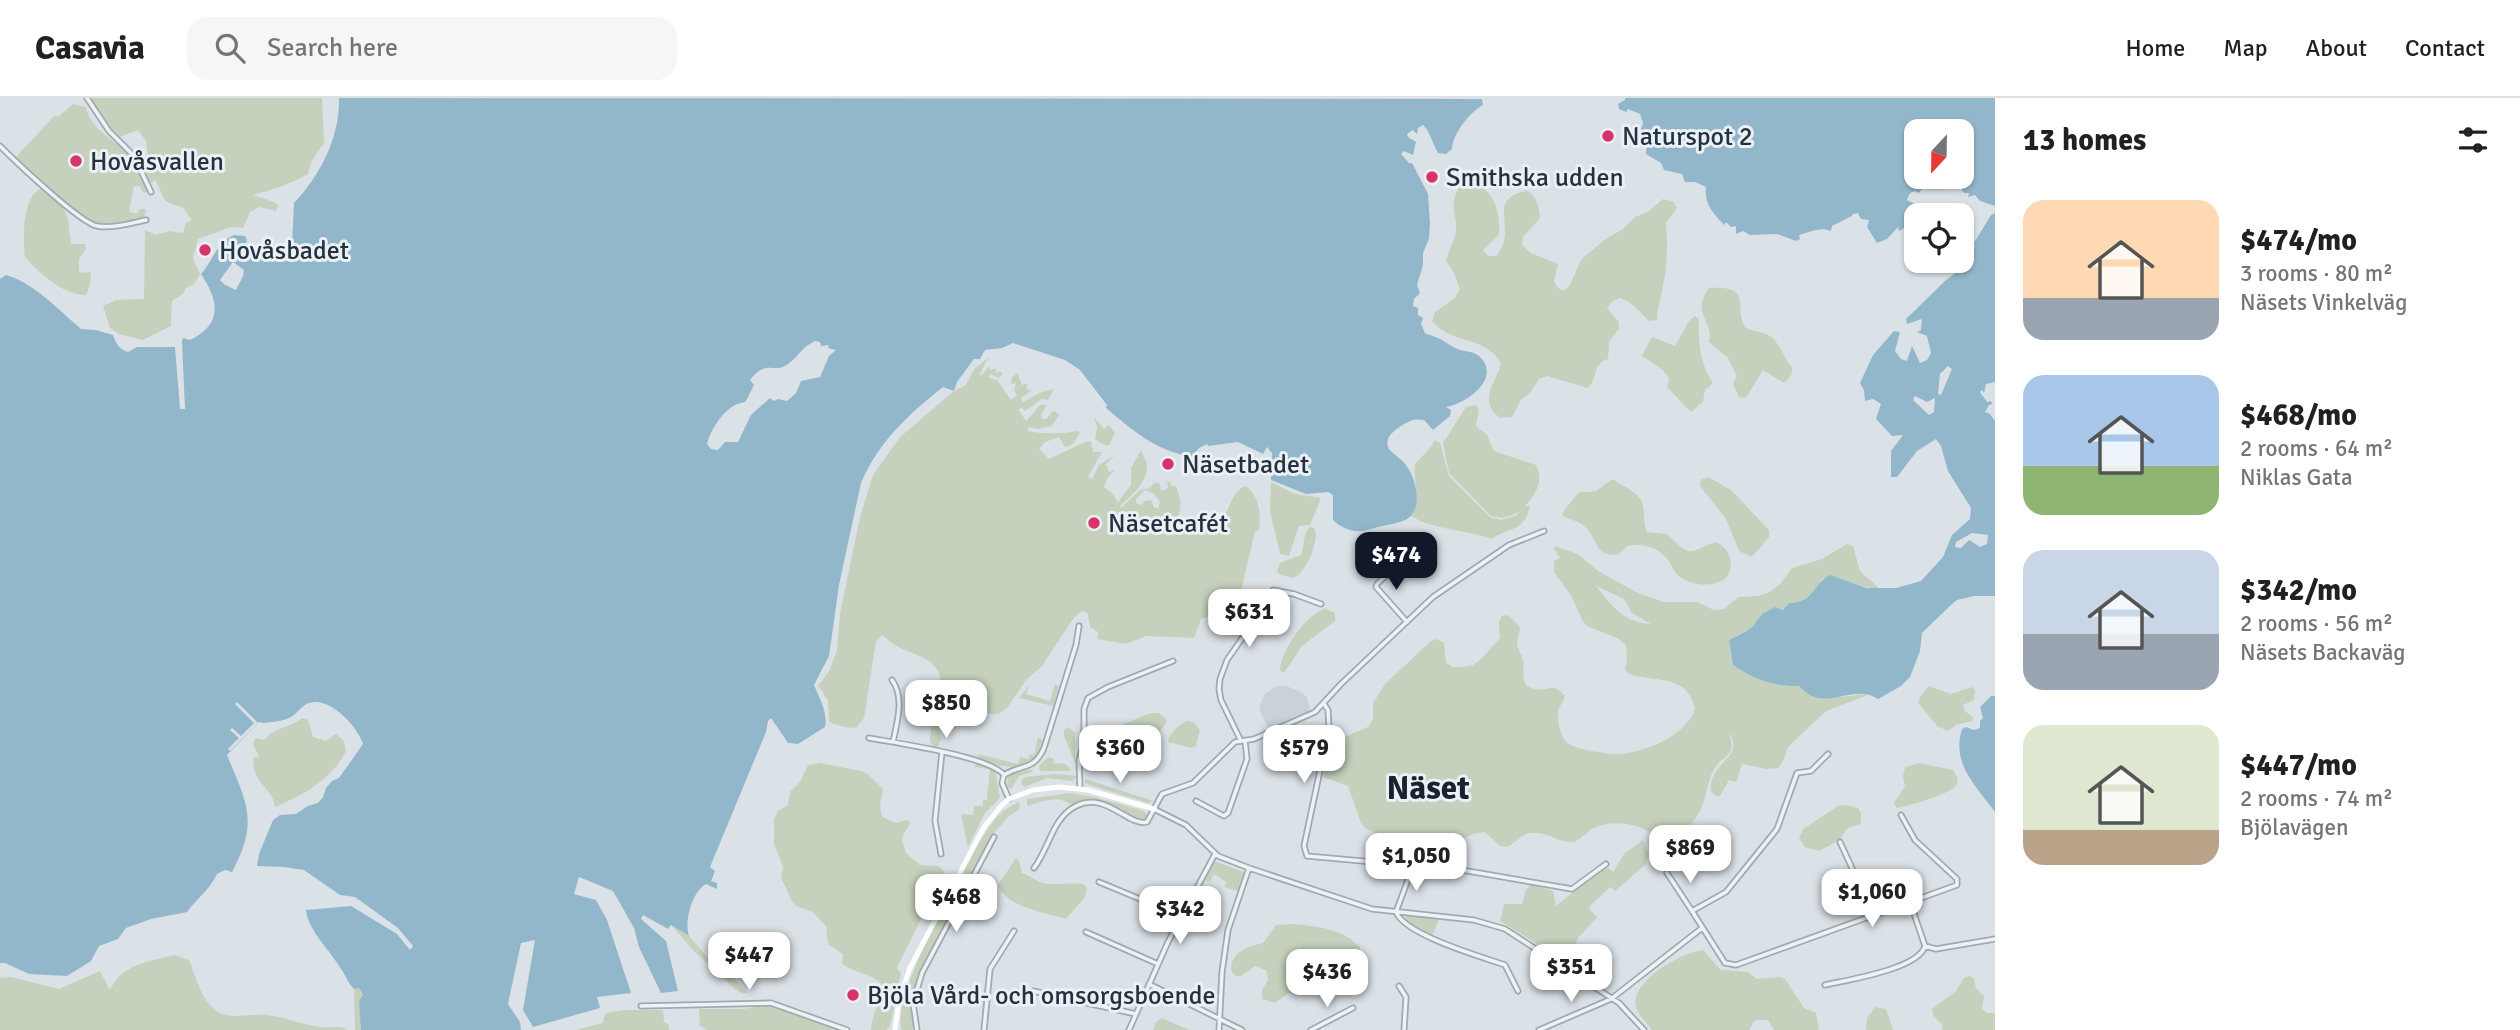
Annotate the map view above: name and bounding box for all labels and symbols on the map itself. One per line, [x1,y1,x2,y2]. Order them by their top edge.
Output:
north arrow [1904,119,1974,189]
place label: Naturspot 2 [1622,121,1753,153]
marker: Naturspot 2 [1600,128,1616,144]
place label: Hovåsvallen [90,146,224,178]
marker: Hovåsvallen [68,153,84,169]
place label: Smithska udden [1446,162,1624,194]
marker: Smithska udden [1424,169,1440,185]
place label: Hovåsbadet [219,235,349,267]
marker: Hovåsbadet [197,242,213,258]
place label: Näsetbadet [1182,449,1309,481]
marker: Näsetbadet [1160,456,1176,472]
place label: Näsetcafét [1108,508,1228,540]
marker: Näsetcafét [1086,515,1102,531]
pin: $474 [1355,532,1437,592]
pin: $631 [1208,589,1290,649]
pin: $850 [905,680,987,740]
pin: $360 [1079,726,1161,785]
pin: $579 [1263,726,1345,785]
district label: Näset [1386,768,1470,809]
pin: $869 [1649,826,1731,885]
pin: $1,050 [1359,834,1473,893]
pin: $1,060 [1815,870,1929,929]
pin: $468 [915,874,997,934]
pin: $342 [1139,886,1221,946]
pin: $447 [708,932,790,992]
pin: $351 [1530,944,1612,1004]
pin: $436 [1286,950,1368,1009]
place label: Bjöla Vård- och omsorgsboende [867,980,1216,1012]
marker: Bjöla Vård- och omsorgsboende [845,987,861,1003]

